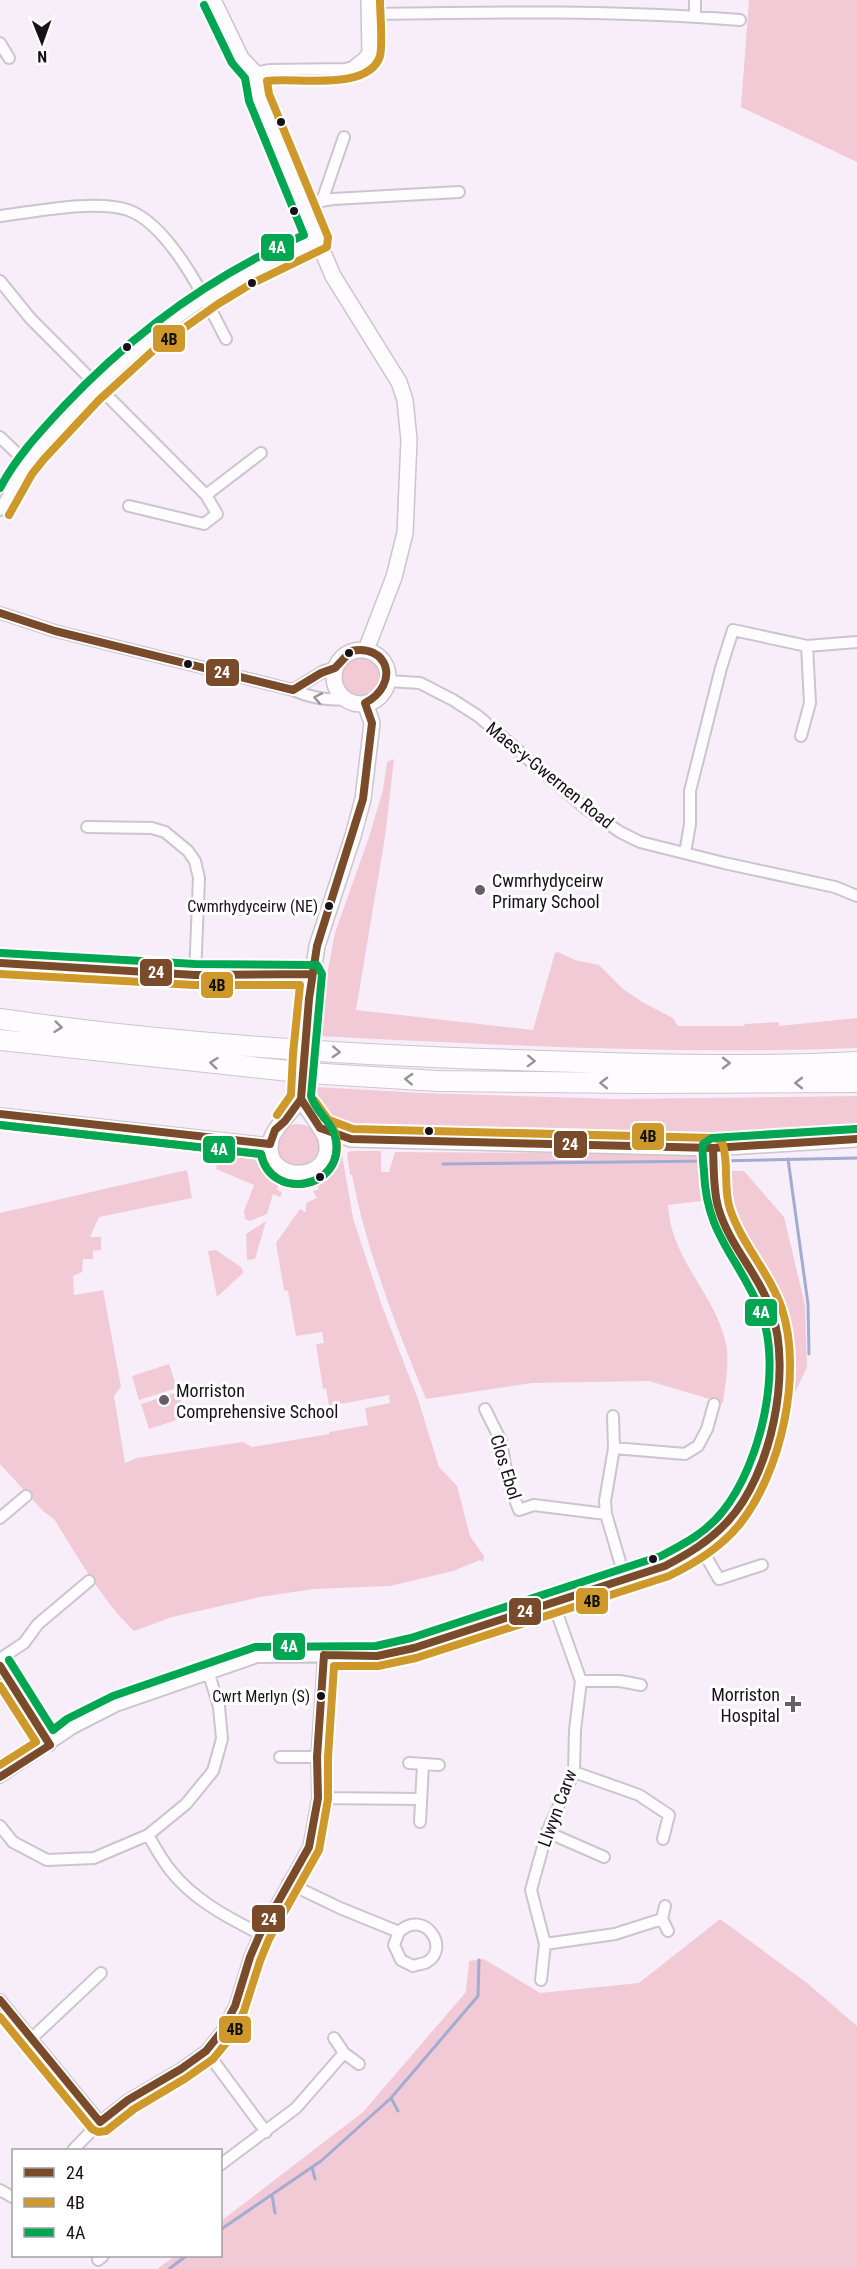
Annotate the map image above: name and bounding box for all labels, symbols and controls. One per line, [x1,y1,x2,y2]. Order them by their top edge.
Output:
north arrow [12,12,72,72]
text: N [37,47,47,66]
unlabelled marker [275,116,287,128]
unlabelled marker [288,205,300,217]
line badge: 4A [260,233,295,262]
text: 4A [268,238,286,257]
unlabelled marker [246,277,258,289]
line badge: 4B [152,324,186,353]
text: 4B [160,330,178,349]
unlabelled marker [121,341,133,353]
unlabelled marker [343,647,355,659]
unlabelled marker [182,658,194,670]
line badge: 24 [205,658,240,687]
text: 24 [214,663,230,682]
one-way arrow [314,692,324,705]
street label: Maes-y-Gwernen Road [482,717,618,833]
place label: Cwmrhydyceirw Primary School [492,870,604,912]
marker: Cwmrhydyceirw Primary School [473,883,487,897]
place label: Cwmrhydyceirw (NE) [187,897,318,916]
marker: Cwmrhydyceirw (NE) [323,900,335,912]
line badge: 24 [139,958,173,987]
text: 24 [148,963,164,982]
line badge: 4B [200,971,234,999]
text: 4B [208,976,226,995]
one-way arrow [53,1020,63,1032]
one-way arrow [331,1046,340,1059]
one-way arrow [526,1055,535,1067]
one-way arrow [210,1057,219,1070]
one-way arrow [721,1057,730,1069]
one-way arrow [404,1072,413,1085]
one-way arrow [599,1077,608,1089]
one-way arrow [794,1077,803,1089]
line badge: 4B [631,1122,665,1151]
unlabelled marker [423,1125,435,1137]
text: 4B [639,1127,657,1146]
line badge: 24 [553,1130,588,1159]
line badge: 4A [202,1135,236,1164]
text: 24 [562,1135,578,1154]
text: 4A [210,1140,228,1159]
unlabelled marker [314,1171,326,1183]
line badge: 4A [744,1298,778,1327]
text: 4A [752,1303,770,1322]
place label: Morriston Comprehensive School [176,1380,338,1422]
marker: Morriston Comprehensive School [157,1393,171,1407]
street label: Clos Ebol [486,1432,526,1502]
unlabelled marker [647,1553,659,1565]
line badge: 4B [575,1587,609,1615]
text: 4B [583,1592,601,1611]
line badge: 24 [508,1597,542,1626]
text: 24 [517,1602,533,1621]
line badge: 4A [272,1632,306,1661]
text: 4A [280,1637,298,1656]
place label: Morriston Hospital [711,1684,780,1726]
place label: Cwrt Merlyn (S) [212,1687,310,1706]
marker: Cwrt Merlyn (S) [315,1690,327,1702]
marker: Morriston Hospital [784,1695,802,1713]
street label: Llwyn Carw [533,1766,581,1850]
line badge: 24 [251,1904,286,1933]
text: 24 [261,1910,277,1929]
line badge: 4B [218,2015,252,2044]
text: 4B [226,2020,244,2039]
legend [12,2149,222,2257]
text: 24 [66,2162,84,2183]
text: 4B [66,2192,85,2213]
text: 4A [66,2222,86,2243]

